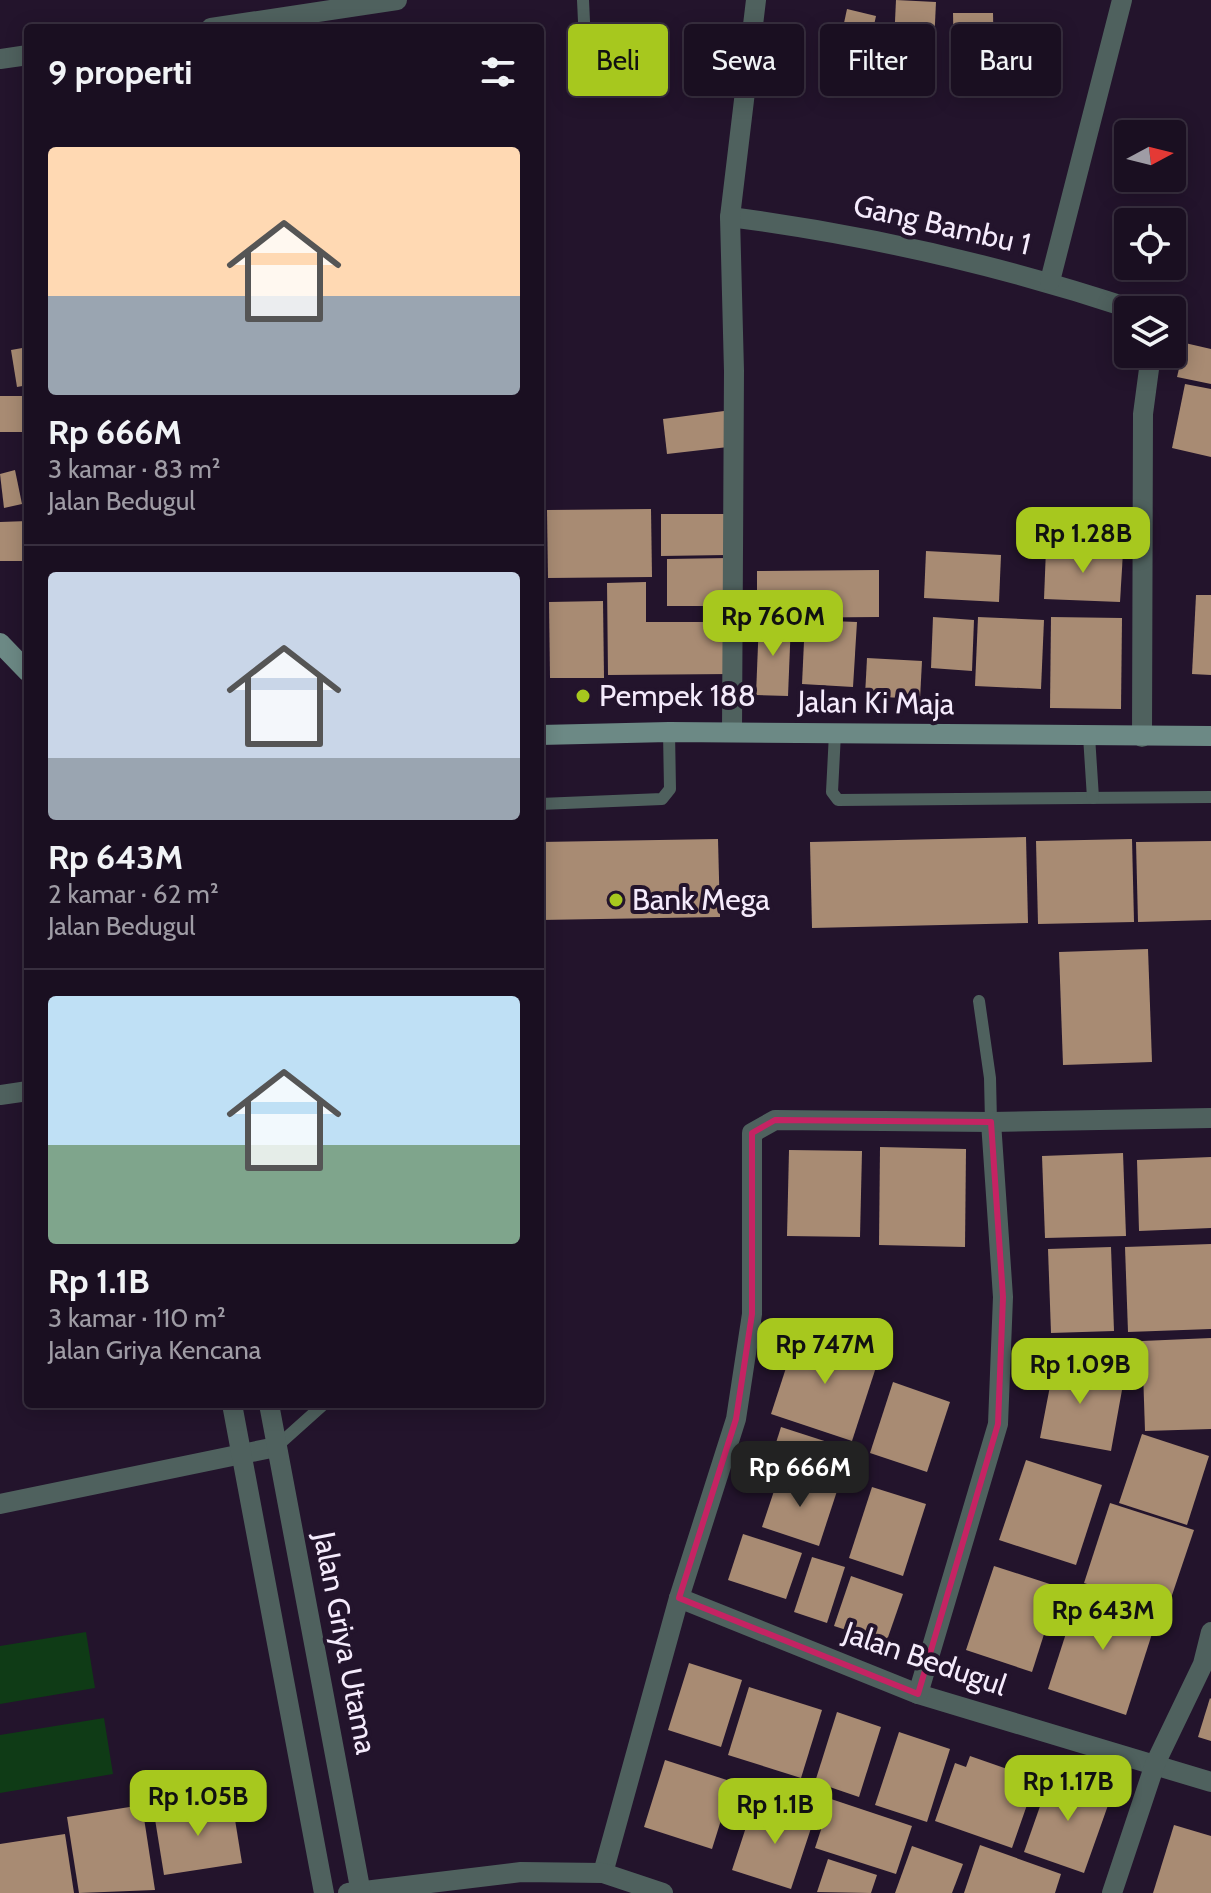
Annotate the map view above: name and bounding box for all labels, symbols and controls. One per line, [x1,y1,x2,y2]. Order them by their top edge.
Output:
chip: Beli [568,24,668,96]
chip: Sewa [684,24,804,96]
chip: Filter [820,24,935,96]
chip: Baru [951,24,1061,96]
icon: filters [476,50,520,94]
text: 9 properti [48,51,193,93]
north arrow [1114,120,1186,192]
map controls [1114,120,1186,368]
street label: Gang Bambu 1 [850,186,1034,263]
icon: home [212,199,356,343]
button: locate [1114,208,1186,280]
button: layers [1114,296,1186,368]
text: Rp 666M [48,411,182,453]
text: 3 kamar · 83 m² [48,453,220,485]
text: Jalan Bedugul [48,485,195,517]
pin: Rp 1.28B [1000,507,1166,575]
text: Rp 1.28B [1034,517,1132,549]
pin: Rp 760M [699,590,847,658]
text: Rp 760M [721,600,825,632]
icon: home [212,624,356,768]
place label: Pempek 188 [599,677,756,714]
street label: Jalan Ki Maja [796,683,955,722]
marker: Pempek 188 [574,687,592,705]
text: Rp 643M [48,836,183,878]
text: 2 kamar · 62 m² [48,878,219,910]
place label: Bank Mega [632,881,771,918]
marker: Bank Mega [607,891,625,909]
text: Jalan Bedugul [48,910,195,942]
icon: home [212,1048,356,1192]
text: Rp 1.1B [48,1260,149,1302]
text: 3 kamar · 110 m² [48,1302,226,1334]
pin: Rp 747M [751,1318,899,1386]
text: Rp 747M [775,1328,875,1360]
text: Jalan Griya Kencana [48,1334,261,1366]
pin: Rp 1.09B [997,1338,1163,1406]
text: Rp 1.09B [1029,1348,1131,1380]
pin: Rp 666M [726,1441,874,1509]
text: Rp 666M [749,1451,851,1483]
street label: Jalan Griya Utama [306,1528,385,1758]
pin: Rp 643M [1029,1584,1177,1652]
text: Rp 643M [1051,1594,1155,1626]
street label: Jalan Bedugul [838,1613,1012,1704]
pin: Rp 1.17B [985,1755,1151,1823]
text: Rp 1.17B [1023,1765,1113,1797]
pin: Rp 1.05B [115,1770,281,1838]
pin: Rp 1.1B [701,1778,849,1846]
text: Rp 1.05B [148,1780,248,1812]
text: Rp 1.1B [736,1788,814,1820]

